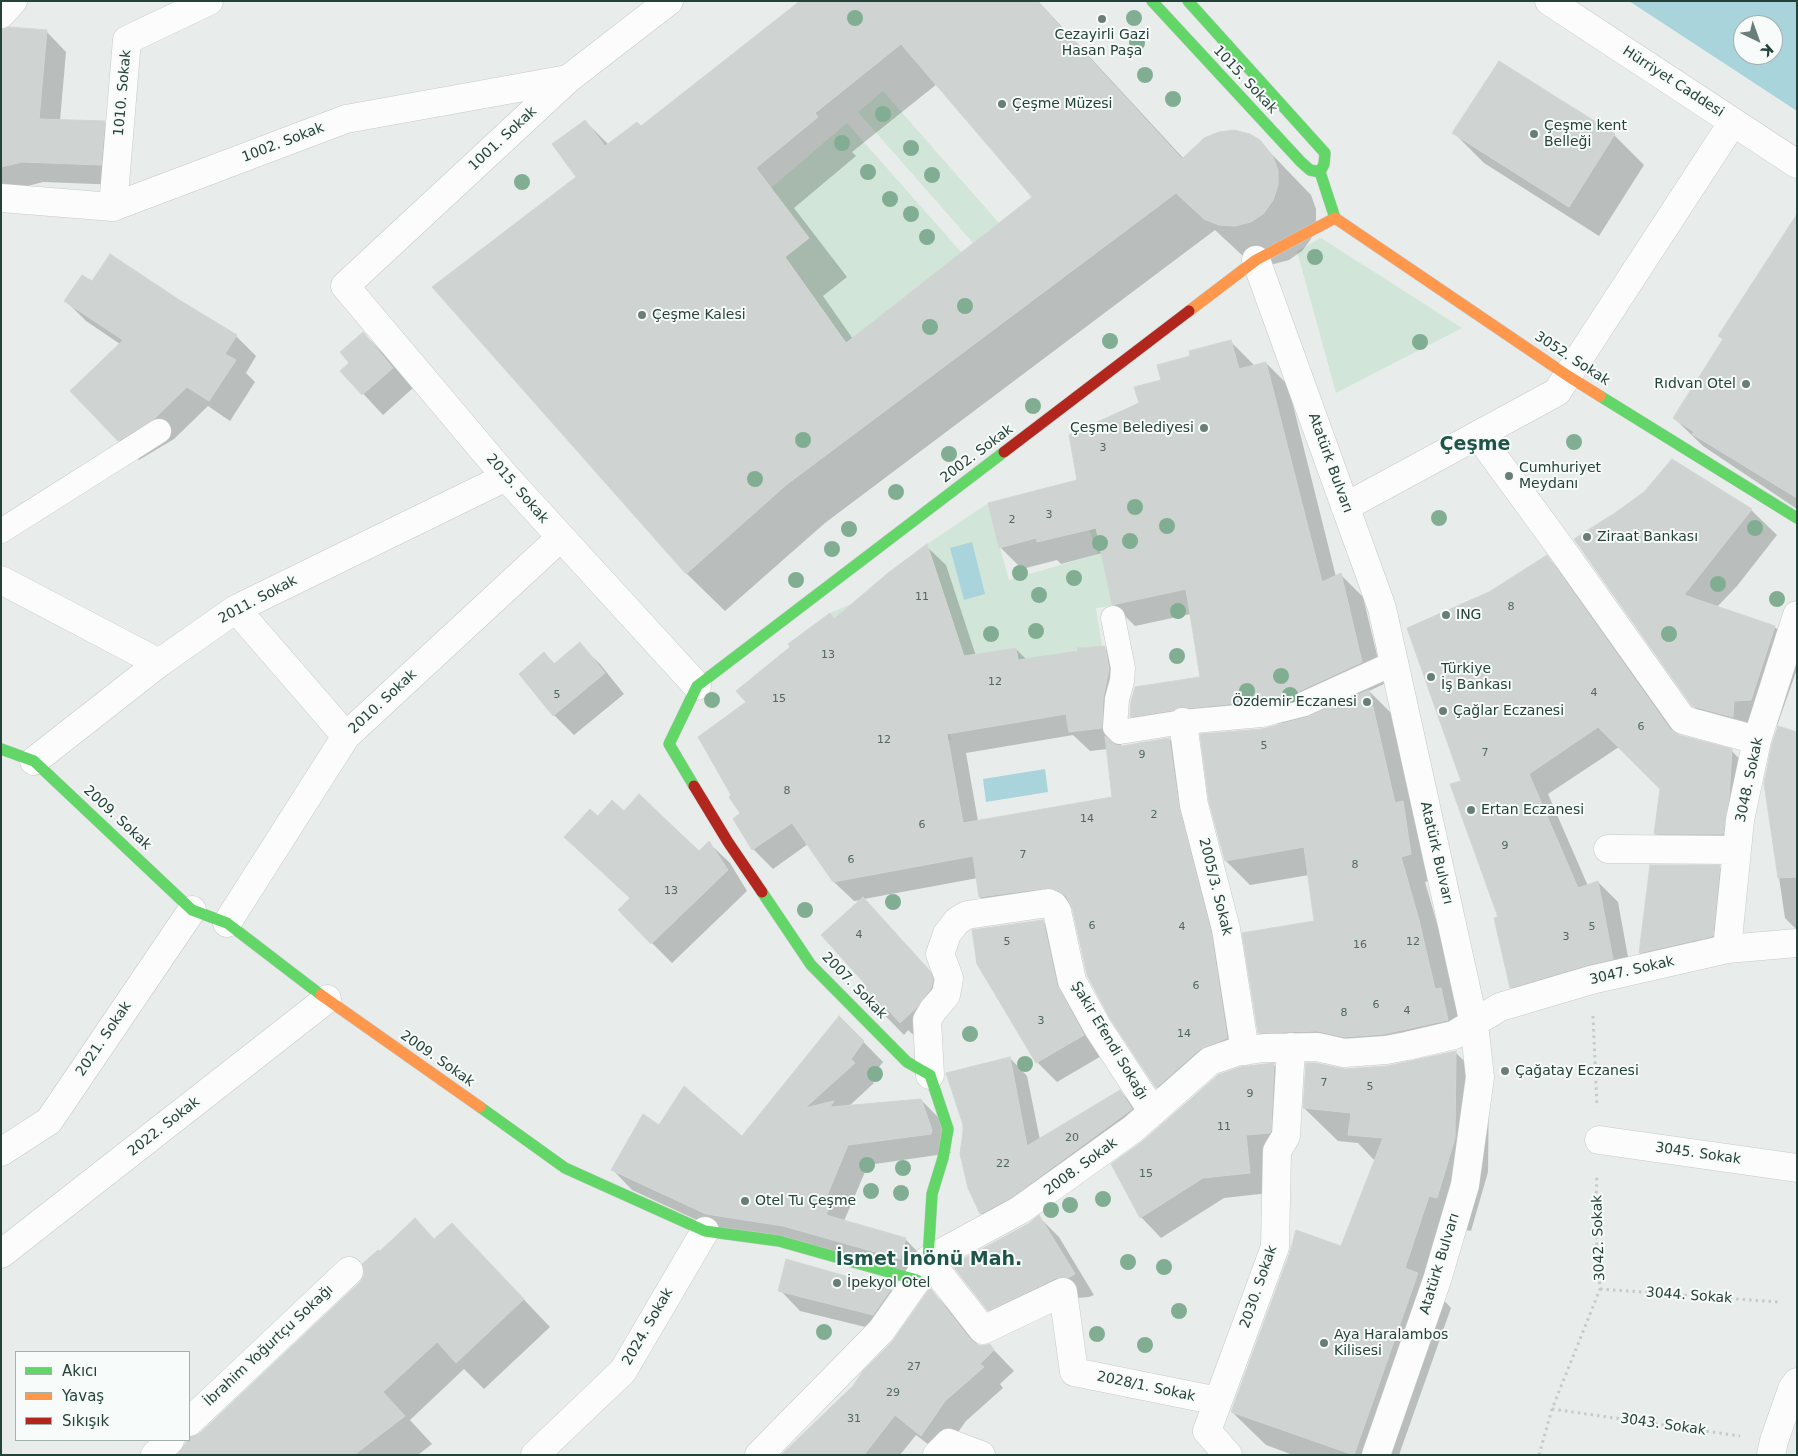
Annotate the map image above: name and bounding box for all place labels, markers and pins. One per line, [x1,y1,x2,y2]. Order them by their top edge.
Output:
marker: Cezayirli Gazi Hasan Paşa [1096,13,1108,25]
place label: Cezayirli Gazi Hasan Paşa [1054,27,1150,59]
place label: Çeşme Müzesi [1012,96,1112,112]
marker: Çeşme Müzesi [996,98,1008,110]
place label: Çeşme kent Belleği [1544,118,1627,150]
marker: Çeşme kent Belleği [1528,128,1540,140]
place label: Çeşme Kalesi [652,307,746,323]
marker: Çeşme Kalesi [636,309,648,321]
place label: Rıdvan Otel [1654,376,1736,392]
marker: Rıdvan Otel [1740,378,1752,390]
place label: Çeşme Belediyesi [1070,420,1194,436]
marker: Çeşme Belediyesi [1198,422,1210,434]
place label: Cumhuriyet Meydanı [1519,460,1601,492]
marker: Cumhuriyet Meydanı [1503,470,1515,482]
place label: Ziraat Bankası [1597,529,1698,545]
marker: Ziraat Bankası [1581,531,1593,543]
place label: ING [1456,607,1481,623]
marker: ING [1440,609,1452,621]
place label: Türkiye İş Bankası [1441,661,1512,694]
marker: Türkiye İş Bankası [1425,671,1437,683]
place label: Özdemir Eczanesi [1232,694,1357,710]
marker: Özdemir Eczanesi [1361,696,1373,708]
place label: Çağlar Eczanesi [1453,703,1564,719]
marker: Çağlar Eczanesi [1437,705,1449,717]
place label: Ertan Eczanesi [1481,802,1584,818]
marker: Ertan Eczanesi [1465,804,1477,816]
place label: Çağatay Eczanesi [1515,1063,1639,1079]
marker: Çağatay Eczanesi [1499,1065,1511,1077]
place label: Otel Tu Çeşme [755,1193,856,1209]
marker: Otel Tu Çeşme [739,1195,751,1207]
place label: İpekyol Otel [847,1275,930,1291]
marker: İpekyol Otel [831,1277,843,1289]
place label: Aya Haralambos Kilisesi [1334,1327,1448,1360]
marker: Aya Haralambos Kilisesi [1318,1337,1330,1349]

